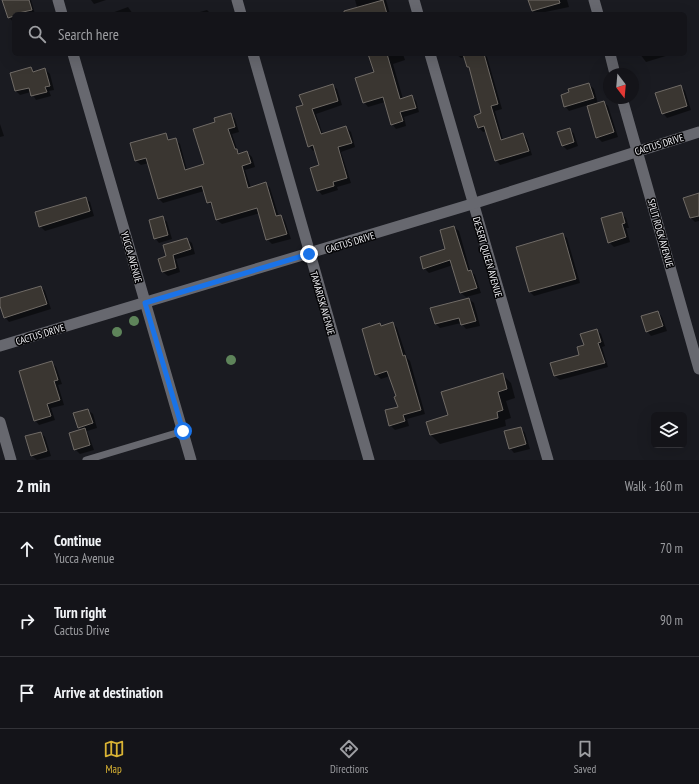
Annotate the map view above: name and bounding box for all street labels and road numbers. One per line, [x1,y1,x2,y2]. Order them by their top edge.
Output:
street label: CACTUS DRIVE [633,131,685,158]
street label: SPLIT ROCK AVENUE [645,197,677,269]
street label: DESERT QUEEN AVENUE [470,215,505,299]
street label: CACTUS DRIVE [324,229,376,256]
street label: YUCCA AVENUE [118,230,145,284]
street label: TAMARISK AVENUE [307,270,338,337]
street label: CACTUS DRIVE [14,321,66,348]

